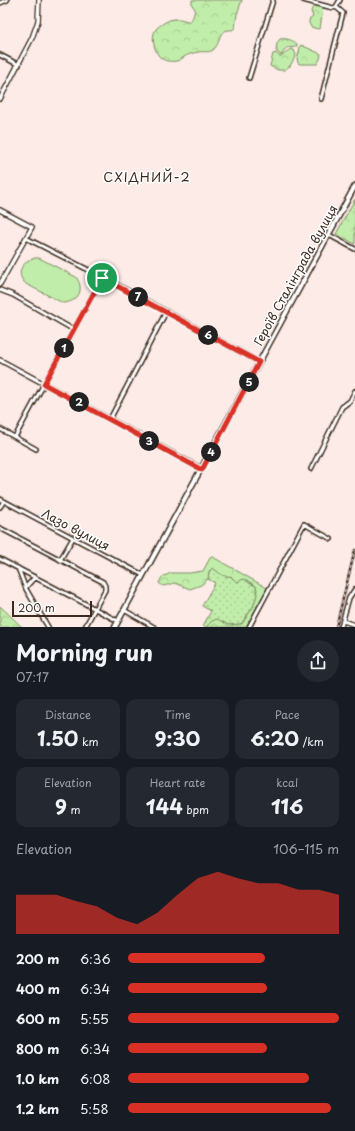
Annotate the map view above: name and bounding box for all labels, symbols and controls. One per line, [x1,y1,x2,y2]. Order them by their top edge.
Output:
district label: СХІДНИЙ-2 [103,167,191,186]
street label: Героїв Сталінграда вулиця [249,201,341,349]
pin [85,261,119,295]
icon: arrive [91,267,113,289]
pin: 7 [128,287,148,307]
text: 7 [135,288,141,305]
pin: 6 [198,325,218,345]
text: 6 [204,326,212,343]
pin: 1 [54,338,74,358]
text: 1 [61,339,67,356]
pin: 5 [239,372,259,392]
text: 5 [245,373,253,390]
pin: 2 [69,392,89,412]
text: 2 [75,393,83,410]
pin: 3 [139,431,159,451]
text: 3 [145,432,153,449]
pin: 4 [201,442,221,462]
text: 4 [207,443,215,460]
street label: Лазо вулиця [39,504,113,554]
scale bar [12,599,92,618]
text: 200 m [18,599,55,616]
text: Morning run [16,635,153,668]
button: share [297,640,339,682]
text: 07:17 [16,667,49,686]
text: Distance [45,706,91,723]
text: Time [164,706,190,723]
text: Pace [275,706,300,723]
text: 1.50 [37,723,78,753]
text: 9:30 [155,723,200,753]
text: 6:20 [251,723,299,753]
text: km [78,733,99,750]
text: /km [299,733,324,750]
text: Elevation [44,774,92,791]
text: Heart rate [150,774,205,791]
text: kcal [276,774,298,791]
text: 9 [55,791,67,821]
text: 144 [146,791,183,821]
text: 116 [271,791,303,821]
text: m [67,801,81,818]
text: bpm [183,801,209,818]
text: Elevation [16,839,72,858]
text: 106–115 m [273,839,339,858]
text: 200 m [16,949,60,968]
text: 6:36 [80,949,111,968]
text: 400 m [16,979,60,998]
text: 6:34 [80,979,110,998]
text: 600 m [16,1009,60,1028]
text: 5:55 [80,1009,109,1028]
text: 800 m [16,1039,59,1058]
text: 6:34 [80,1039,110,1058]
text: 1.0 km [16,1069,59,1088]
text: 6:08 [80,1069,110,1088]
text: 1.2 km [16,1099,59,1118]
text: 5:58 [80,1099,109,1118]

